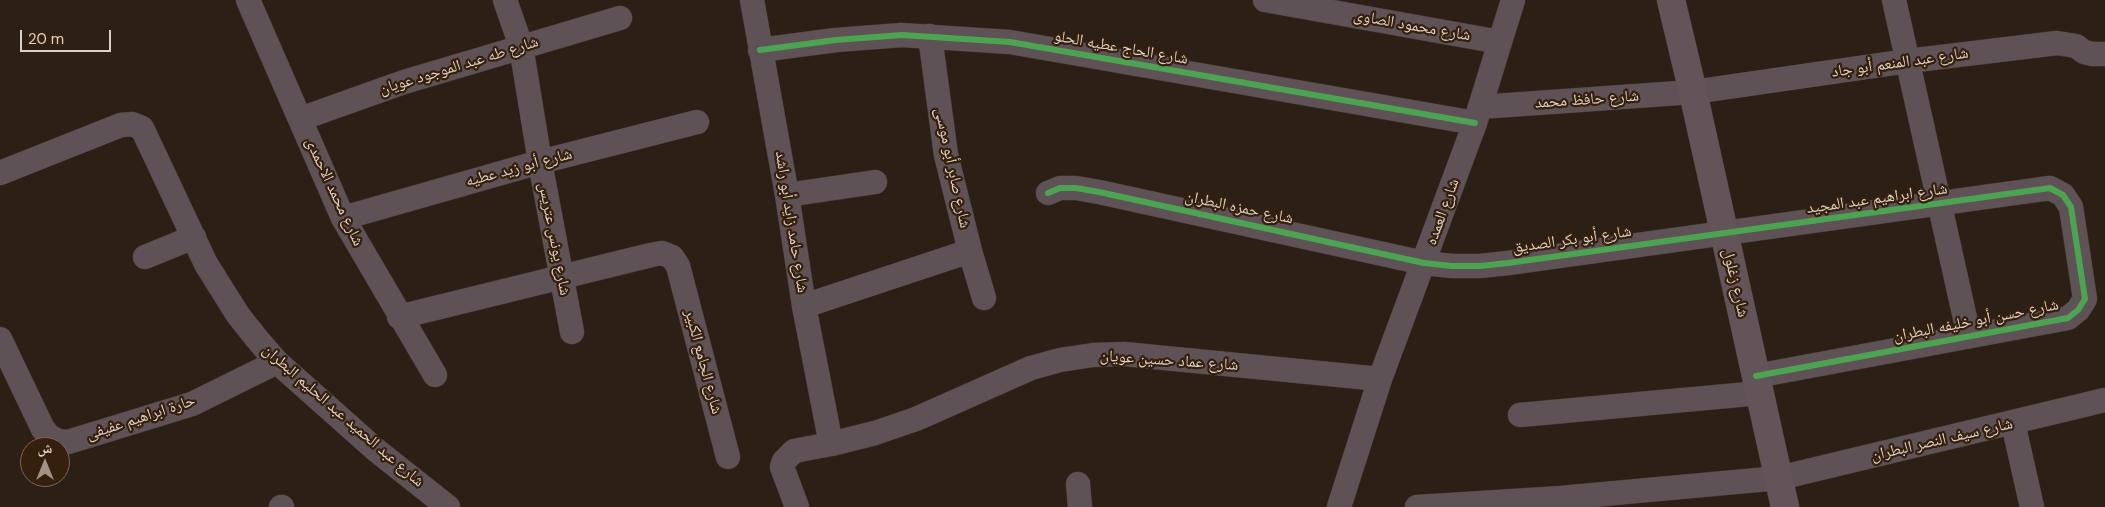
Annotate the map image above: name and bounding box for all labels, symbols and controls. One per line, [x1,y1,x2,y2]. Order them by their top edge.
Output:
street label: شارع محمود الصاوى [1352,6,1472,46]
scale bar [22,20,114,52]
street label: شارع الحاج عطيه الحلو [1053,27,1189,69]
text: 20 m [28,29,64,49]
street label: شارع طه عبد الموجود عويان [377,33,541,99]
street label: شارع عبد المنعم أبو جاد [1830,44,1970,82]
street label: شارع حافظ محمد [1534,87,1640,113]
street label: شارع صابر أبو موسى [930,106,974,230]
street label: شارع محمد الاحمدى [300,135,368,249]
street label: شارع أبو زيد عطيه [464,145,574,191]
street label: شارع حامد زايد أبو راشد [770,150,812,294]
street label: شارع العمده [1422,176,1464,248]
street label: شارع ابراهيم عبد المجيد [1805,180,1949,218]
street label: شارع يونس عتريس [534,181,574,297]
street label: شارع حمزه البطران [1183,187,1295,229]
street label: شارع أبو بكر الصديق [1511,222,1633,258]
street label: شارع زغلول [1718,247,1752,319]
street label: شارع حسن أبو خليفه البطران [1892,296,2060,346]
street label: شارع الجامع الكبير [680,308,726,416]
street label: شارع عبد الحميد عبد الحليم البطران [258,341,428,491]
street label: شارع عماد حسين عويان [1099,347,1239,375]
street label: حارة ابراهيم عفيفى [84,391,198,445]
street label: شارع سيف النصر البطران [1869,414,2015,466]
north arrow [20,437,70,487]
text: ش [38,439,52,457]

